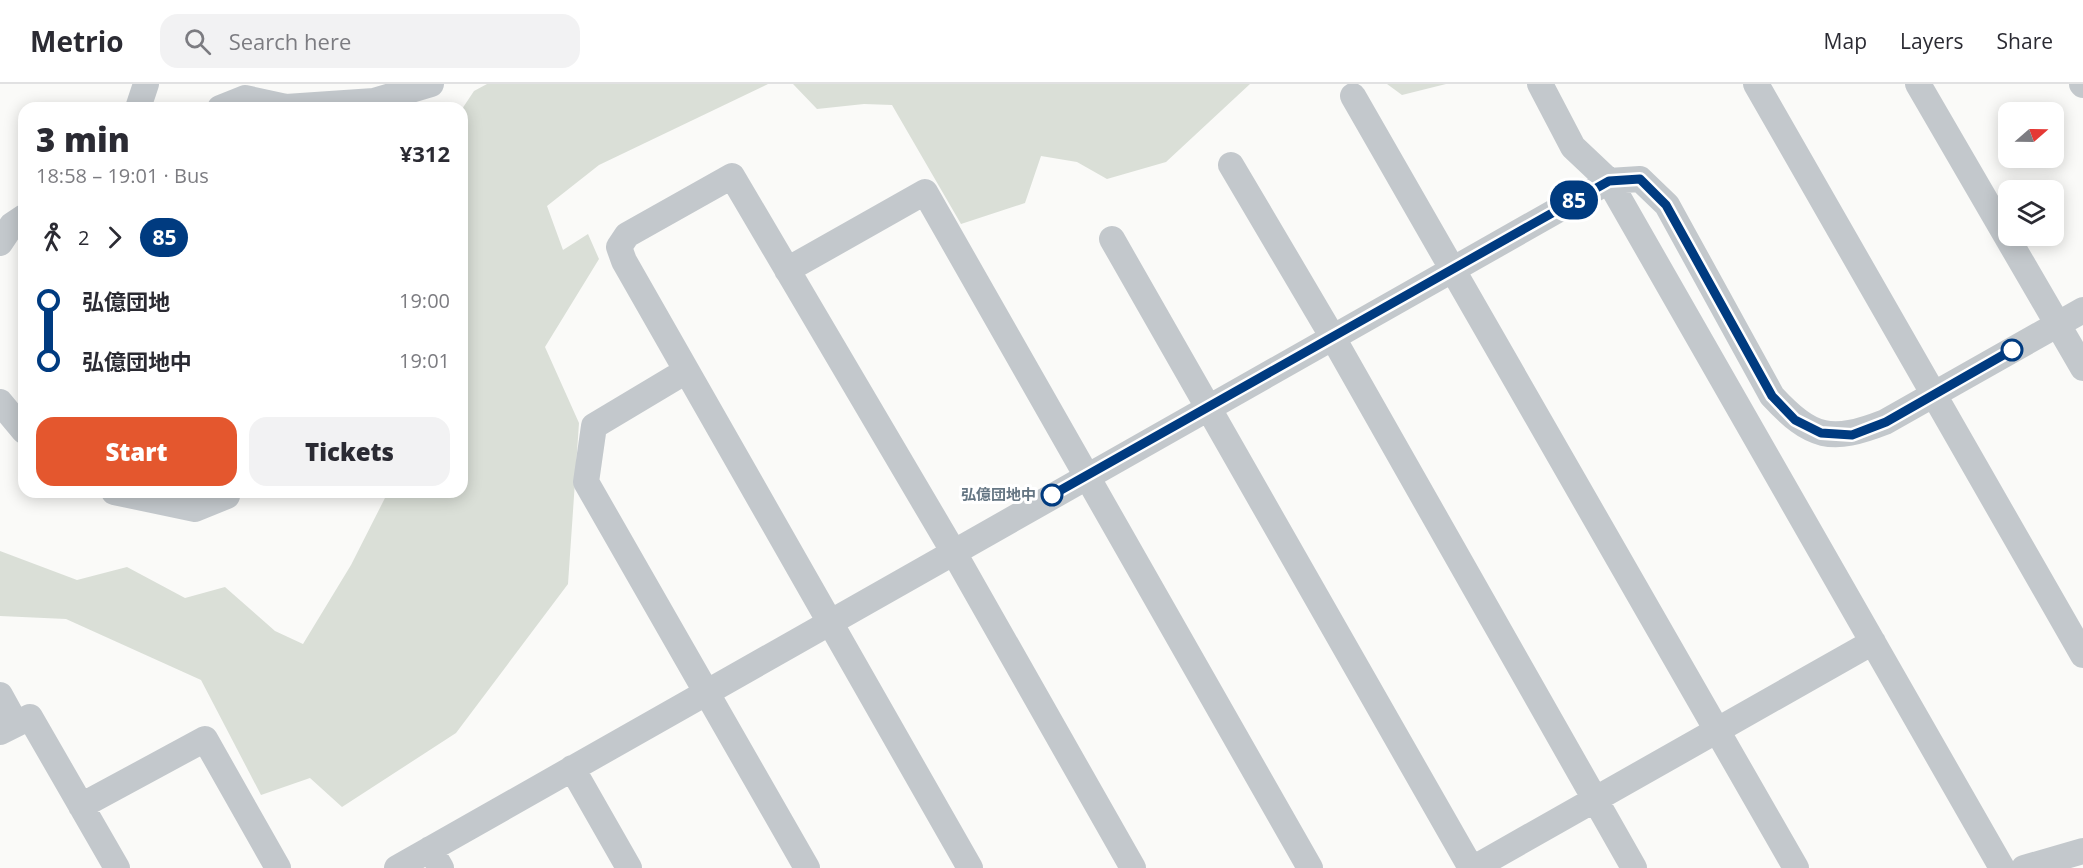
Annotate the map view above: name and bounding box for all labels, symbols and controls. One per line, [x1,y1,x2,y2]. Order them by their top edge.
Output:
search box [160,14,580,68]
text: Metrio [30,22,124,60]
icon: search [181,25,214,58]
text: Search here [229,26,351,56]
text: Map [1824,27,1867,55]
text: Layers [1900,27,1964,55]
text: Share [1997,27,2053,55]
north arrow [1998,102,2064,168]
map controls [1998,102,2064,246]
text: 3 min [36,117,130,162]
text: ¥312 [400,138,450,168]
text: 18:58 – 19:01 · Bus [36,162,209,189]
line badge: 85 [1547,180,1601,220]
button: layers [1998,180,2064,246]
text: 85 [1562,186,1586,214]
icon: walk [36,221,69,254]
icon: forward [98,221,131,254]
text: 85 [152,223,176,251]
text: 2 [78,224,89,251]
text: 弘億団地 [82,286,170,316]
text: 19:00 [399,287,450,314]
unlabelled marker [2001,339,2023,361]
text: 弘億団地中 [82,346,192,376]
text: 19:01 [399,347,450,374]
button: Start [36,417,237,486]
button: Tickets [249,417,450,486]
place label: 弘億団地中 [961,484,1036,504]
marker: 弘億団地中 [1041,484,1063,506]

